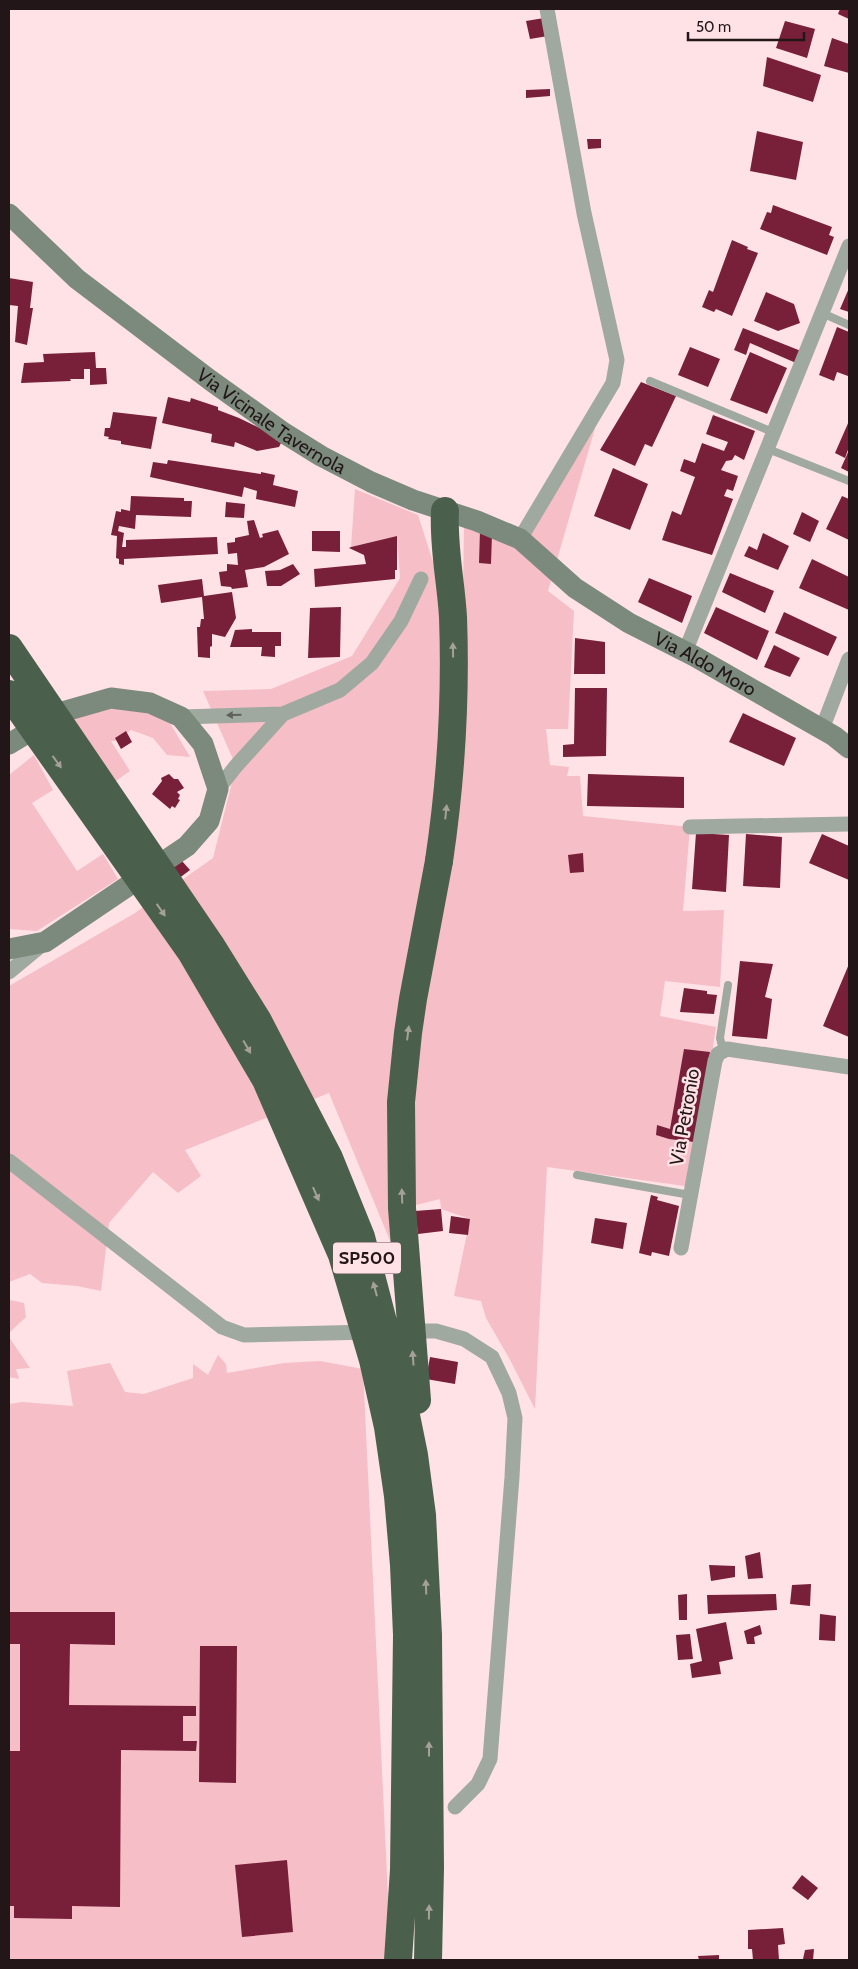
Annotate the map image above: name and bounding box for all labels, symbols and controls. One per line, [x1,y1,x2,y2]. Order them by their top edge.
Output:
scale bar [688,10,804,42]
text: 50 m [696,18,731,36]
street label: Via Vicinale Tavernola [192,363,350,479]
street label: Via Aldo Moro [650,627,760,701]
one-way arrow [449,642,457,658]
one-way arrow [226,712,242,720]
one-way arrow [52,756,62,769]
one-way arrow [442,804,450,820]
one-way arrow [156,903,166,916]
one-way arrow [404,1025,412,1041]
one-way arrow [242,1041,251,1054]
street label: Via Petronio [665,1067,704,1167]
one-way arrow [312,1187,320,1201]
one-way arrow [397,1187,405,1203]
road number: SP500 [333,1242,401,1274]
one-way arrow [371,1282,379,1297]
one-way arrow [409,1349,417,1365]
one-way arrow [422,1578,430,1594]
one-way arrow [425,1741,433,1757]
one-way arrow [425,1903,433,1919]

